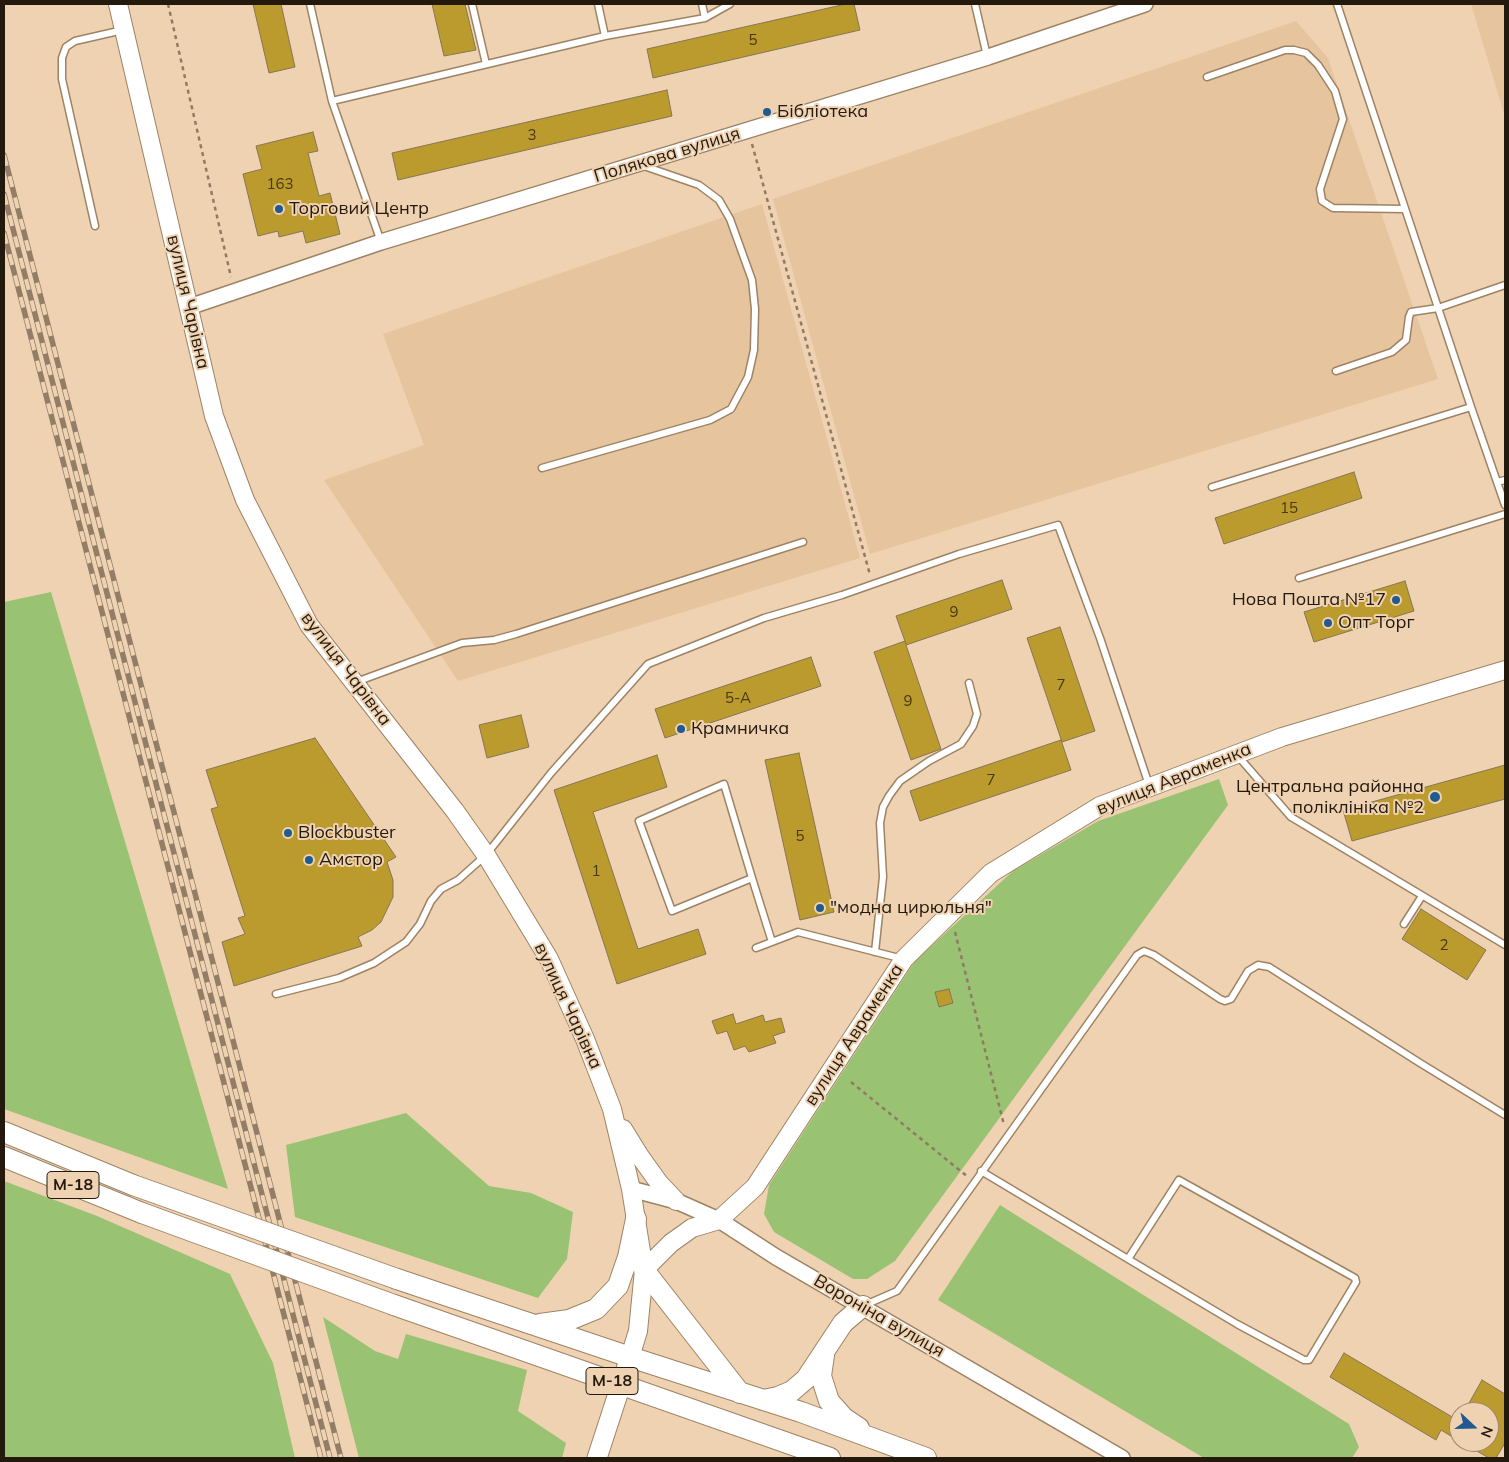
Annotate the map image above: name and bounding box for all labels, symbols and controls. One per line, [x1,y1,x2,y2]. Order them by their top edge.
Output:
house number: 5 [749,31,757,49]
place label: Бібліотека [777,101,868,123]
marker: Бібліотека [761,106,773,118]
street label: Полякова вулиця [591,122,743,188]
house number: 3 [528,126,536,144]
house number: 163 [267,175,293,193]
place label: Торговий Центр [289,198,429,220]
marker: Торговий Центр [273,203,285,215]
street label: вулиця Чарівна [162,233,214,371]
house number: 15 [1280,499,1298,517]
place label: Нова Пошта №17 [1232,589,1386,611]
marker: Нова Пошта №17 [1390,594,1402,606]
house number: 9 [950,603,958,621]
street label: вулиця Чарівна [296,608,396,730]
place label: Опт Торг [1338,612,1414,634]
marker: Опт Торг [1322,617,1334,629]
house number: 7 [1057,676,1065,694]
house number: 5-А [725,689,751,707]
house number: 9 [904,692,912,710]
place label: Крамничка [691,718,789,740]
marker: Крамничка [675,723,687,735]
street label: вулиця Авраменка [1094,738,1254,820]
house number: 7 [987,771,995,789]
place label: Центральна районна поліклініка №2 [1236,776,1424,819]
marker: Центральна районна поліклініка №2 [1428,790,1442,804]
place label: Blockbuster [298,822,396,844]
marker: Blockbuster [282,827,294,839]
house number: 5 [796,827,804,845]
place label: Амстор [319,849,383,871]
marker: Амстор [303,854,315,866]
house number: 1 [592,862,600,880]
place label: "модна цирюльня" [830,897,992,919]
marker: "модна цирюльня" [814,902,826,914]
house number: 2 [1440,936,1448,954]
street label: вулиця Чарівна [529,939,607,1073]
street label: вулиця Авраменка [800,960,908,1110]
road number: М-18 [47,1172,99,1198]
street label: Вороніна вулиця [810,1270,948,1362]
road number: М-18 [586,1368,638,1394]
north arrow [1449,1402,1499,1452]
text: N [1477,1424,1497,1440]

